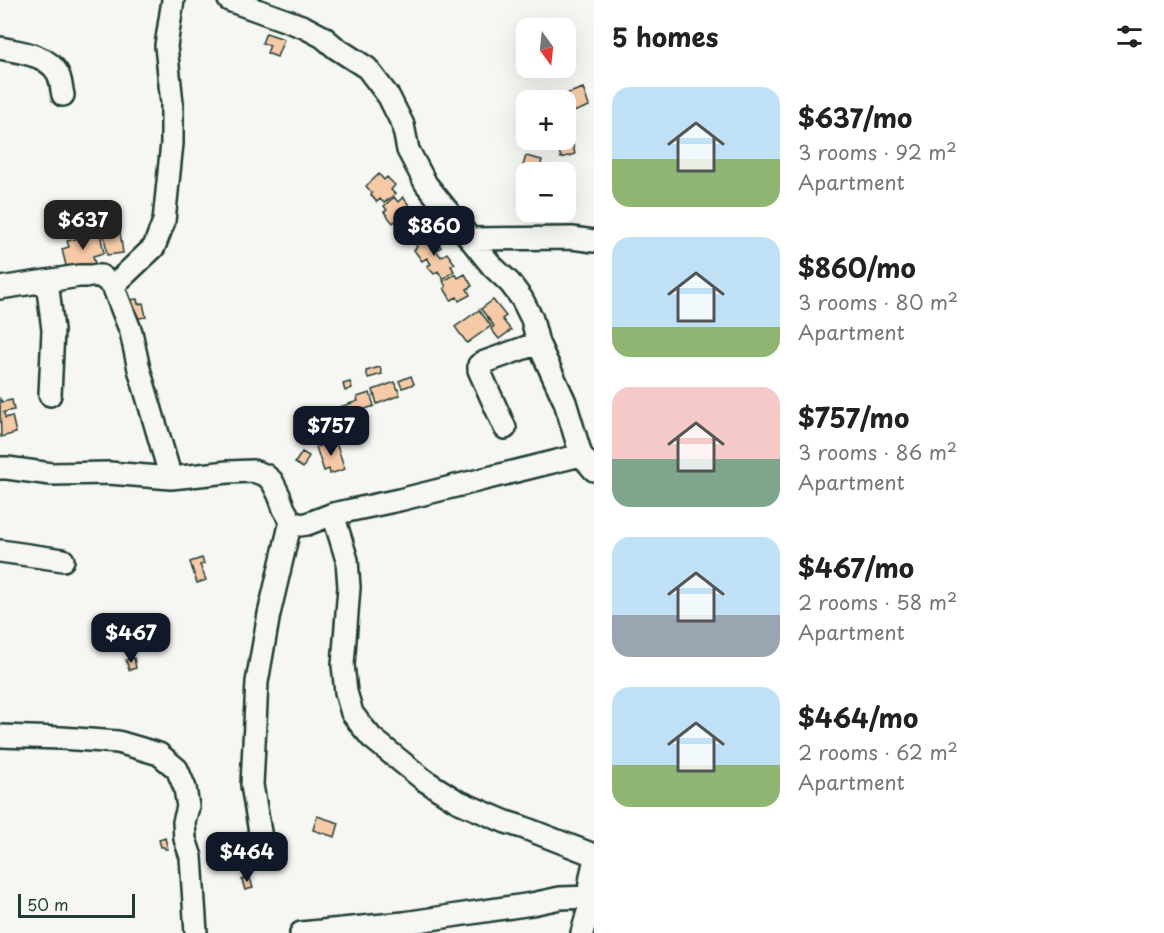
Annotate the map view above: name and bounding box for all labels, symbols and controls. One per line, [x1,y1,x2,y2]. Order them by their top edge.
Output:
text: 5 homes [612,17,718,56]
north arrow [516,18,576,78]
map controls [516,18,576,222]
icon: filters [1113,20,1146,53]
button: + [516,90,576,150]
text: $637/mo [798,98,912,137]
icon: home [660,111,732,183]
text: 3 rooms · 92 m² [798,137,957,167]
button: − [516,162,576,222]
text: Apartment [798,167,905,197]
pin: $637 [47,200,119,251]
text: $637 [58,204,108,234]
pin: $860 [398,206,470,257]
text: $860 [407,210,461,240]
text: $860/mo [798,248,916,287]
icon: home [660,261,732,333]
text: 3 rooms · 80 m² [798,287,958,317]
text: Apartment [798,317,905,347]
text: $757/mo [798,398,909,437]
pin: $757 [295,406,367,457]
text: $757 [307,410,355,440]
icon: home [660,411,732,483]
text: 3 rooms · 86 m² [798,437,957,467]
text: Apartment [798,467,905,497]
text: $467/mo [798,548,914,587]
icon: home [660,561,732,633]
text: 2 rooms · 58 m² [798,587,957,617]
pin: $467 [95,613,167,664]
text: $467 [105,617,157,647]
text: Apartment [798,617,905,647]
text: $464/mo [798,698,918,737]
icon: home [660,711,732,783]
text: 2 rooms · 62 m² [798,737,958,767]
text: Apartment [798,767,905,797]
pin: $464 [211,832,283,883]
text: $464 [220,836,274,866]
scale bar [18,891,135,918]
text: 50 m [27,892,68,916]

